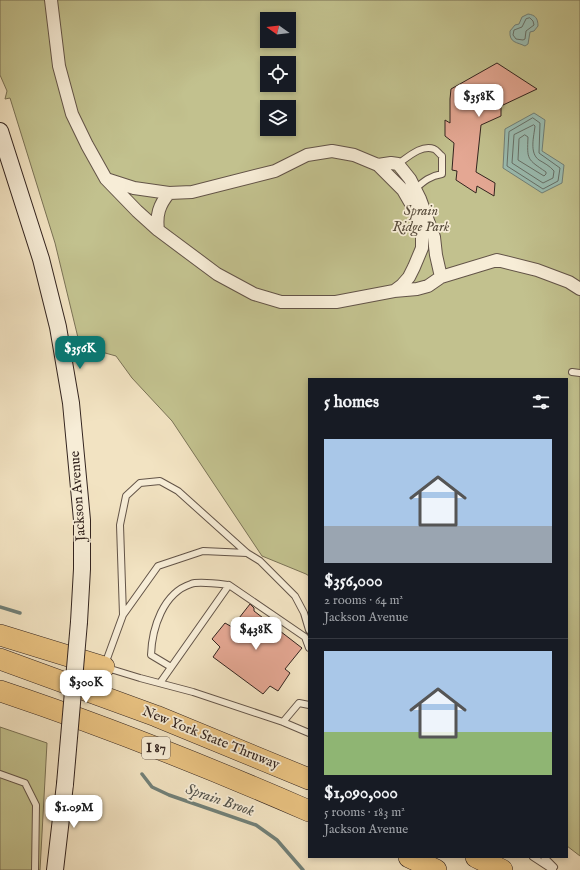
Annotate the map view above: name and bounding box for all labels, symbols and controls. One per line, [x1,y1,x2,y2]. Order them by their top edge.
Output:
north arrow [260,12,296,48]
map controls [260,12,296,136]
button: locate [260,56,296,92]
pin: $358K [451,84,507,118]
text: $358K [463,88,495,105]
button: layers [260,100,296,136]
park label: Sprain Ridge Park [393,202,450,237]
pin: $356K [52,336,108,370]
text: $356K [64,340,96,357]
icon: filters [530,391,552,413]
text: 5 homes [324,392,379,413]
street label: Jackson Avenue [66,450,90,544]
icon: home [402,465,474,537]
text: $356,000 [324,571,383,592]
text: 2 rooms · 64 m² [324,592,403,609]
text: Jackson Avenue [324,609,408,626]
pin: $438K [228,617,284,651]
text: $438K [240,621,272,638]
pin: $300K [58,670,114,704]
text: $300K [69,674,103,691]
icon: home [402,677,474,749]
street label: New York State Thruway [140,702,282,774]
road number: I 87 [142,737,170,759]
water label: Sprain Brook [183,779,257,821]
text: $1,090,000 [324,783,398,804]
pin: $1.09M [41,795,107,829]
text: $1.09M [54,799,94,816]
text: 5 rooms · 183 m² [324,804,405,821]
text: Jackson Avenue [324,821,408,838]

